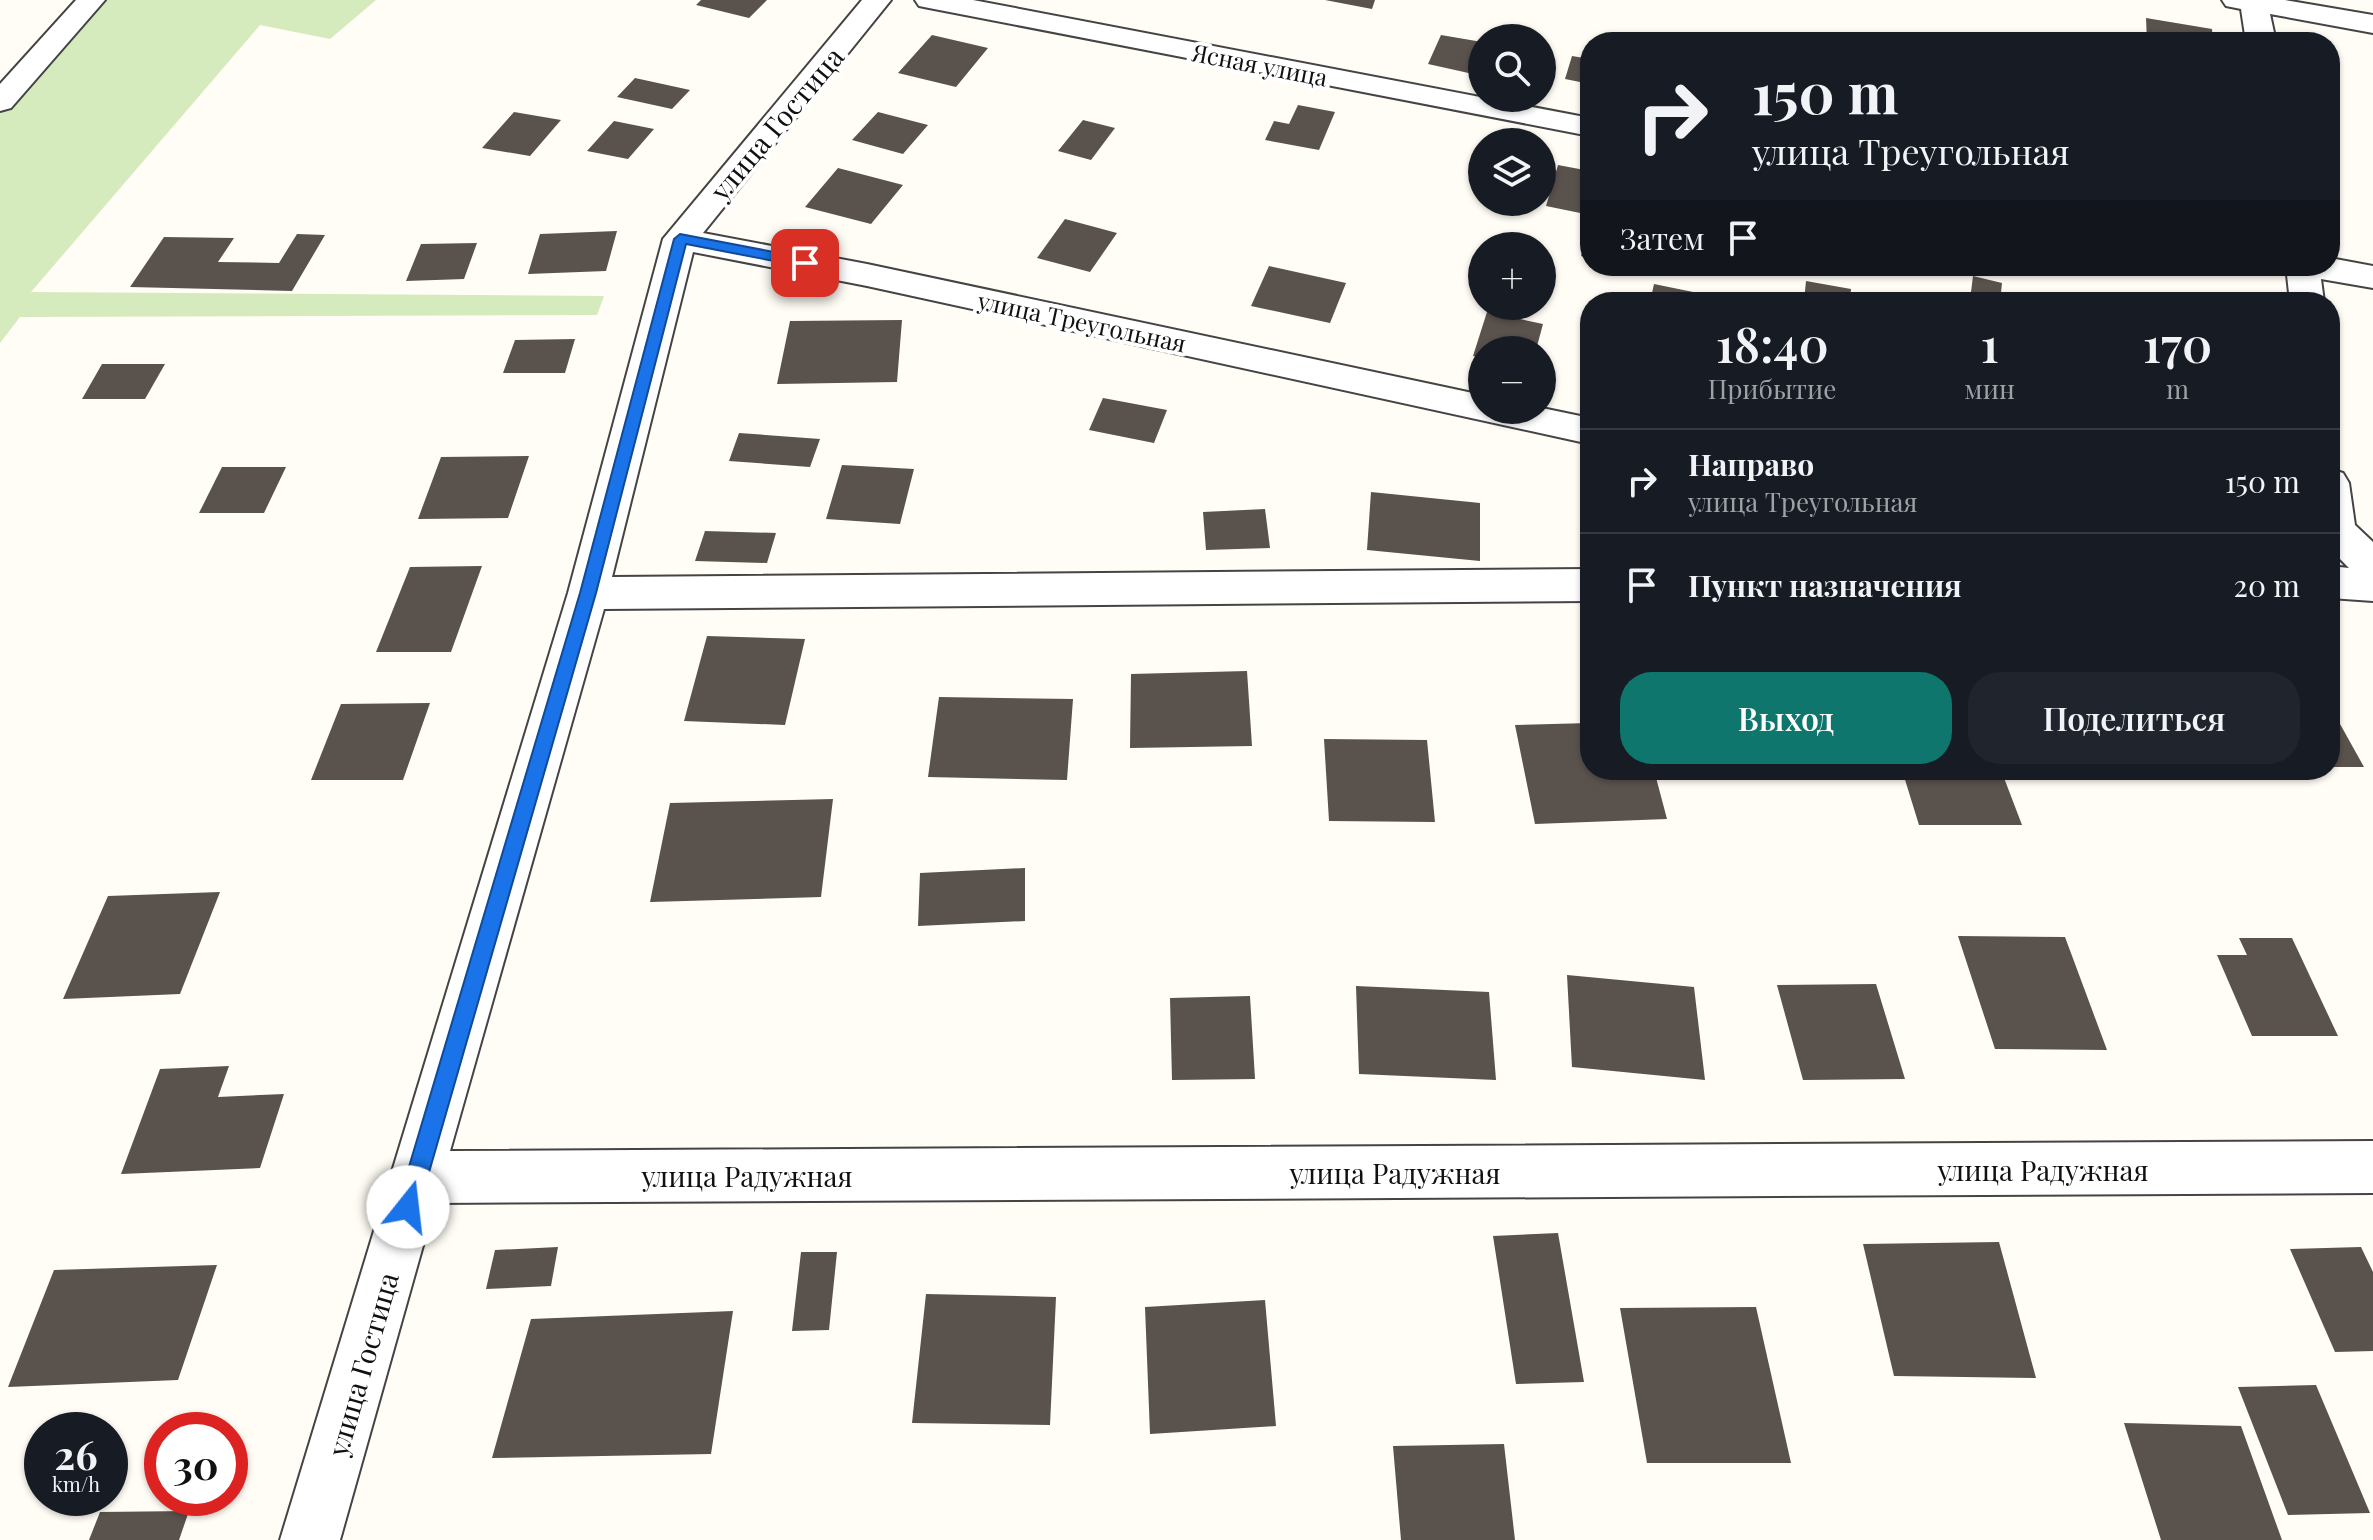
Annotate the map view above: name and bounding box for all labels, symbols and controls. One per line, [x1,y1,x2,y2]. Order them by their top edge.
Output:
map controls [1468,24,1556,424]
button: search [1468,24,1556,112]
street label: Ясная улица [1189,35,1330,93]
street label: улица Гостица [700,39,851,208]
text: 150 m [1752,54,1898,129]
icon: right [1620,64,1724,168]
text: улица Треугольная [1752,126,2070,174]
button: layers [1468,128,1556,216]
icon: arrive [1721,216,1765,260]
text: Затем [1620,218,1705,258]
pin [771,229,839,297]
button: + [1468,232,1556,320]
icon: arrive [783,241,827,285]
street label: улица Треугольная [974,283,1189,359]
text: 18:40 [1716,311,1829,375]
text: 1 [1980,311,1999,375]
text: 170 [2143,311,2212,375]
button: − [1468,336,1556,424]
text: Прибытие [1708,371,1836,406]
text: мин [1964,371,2015,406]
text: m [2166,371,2189,406]
text: Направо [1688,444,1814,484]
icon: right [1620,459,1664,503]
text: 150 m [2225,461,2300,501]
text: улица Треугольная [1688,484,1917,519]
icon: arrive [1620,563,1664,607]
text: Пункт назначения [1688,565,1962,605]
text: 20 m [2234,565,2300,605]
button: Выход [1620,672,1952,764]
button: Поделиться [1968,672,2300,764]
street label: улица Радужная [1936,1151,2149,1188]
street label: улица Радужная [1288,1154,1501,1191]
street label: улица Радужная [640,1157,853,1194]
position arrow [366,1165,450,1249]
street label: улица Гостица [318,1268,406,1461]
speed limit sign: 30 [144,1412,248,1516]
text: 26 [54,1427,98,1480]
text: km/h [52,1470,100,1497]

